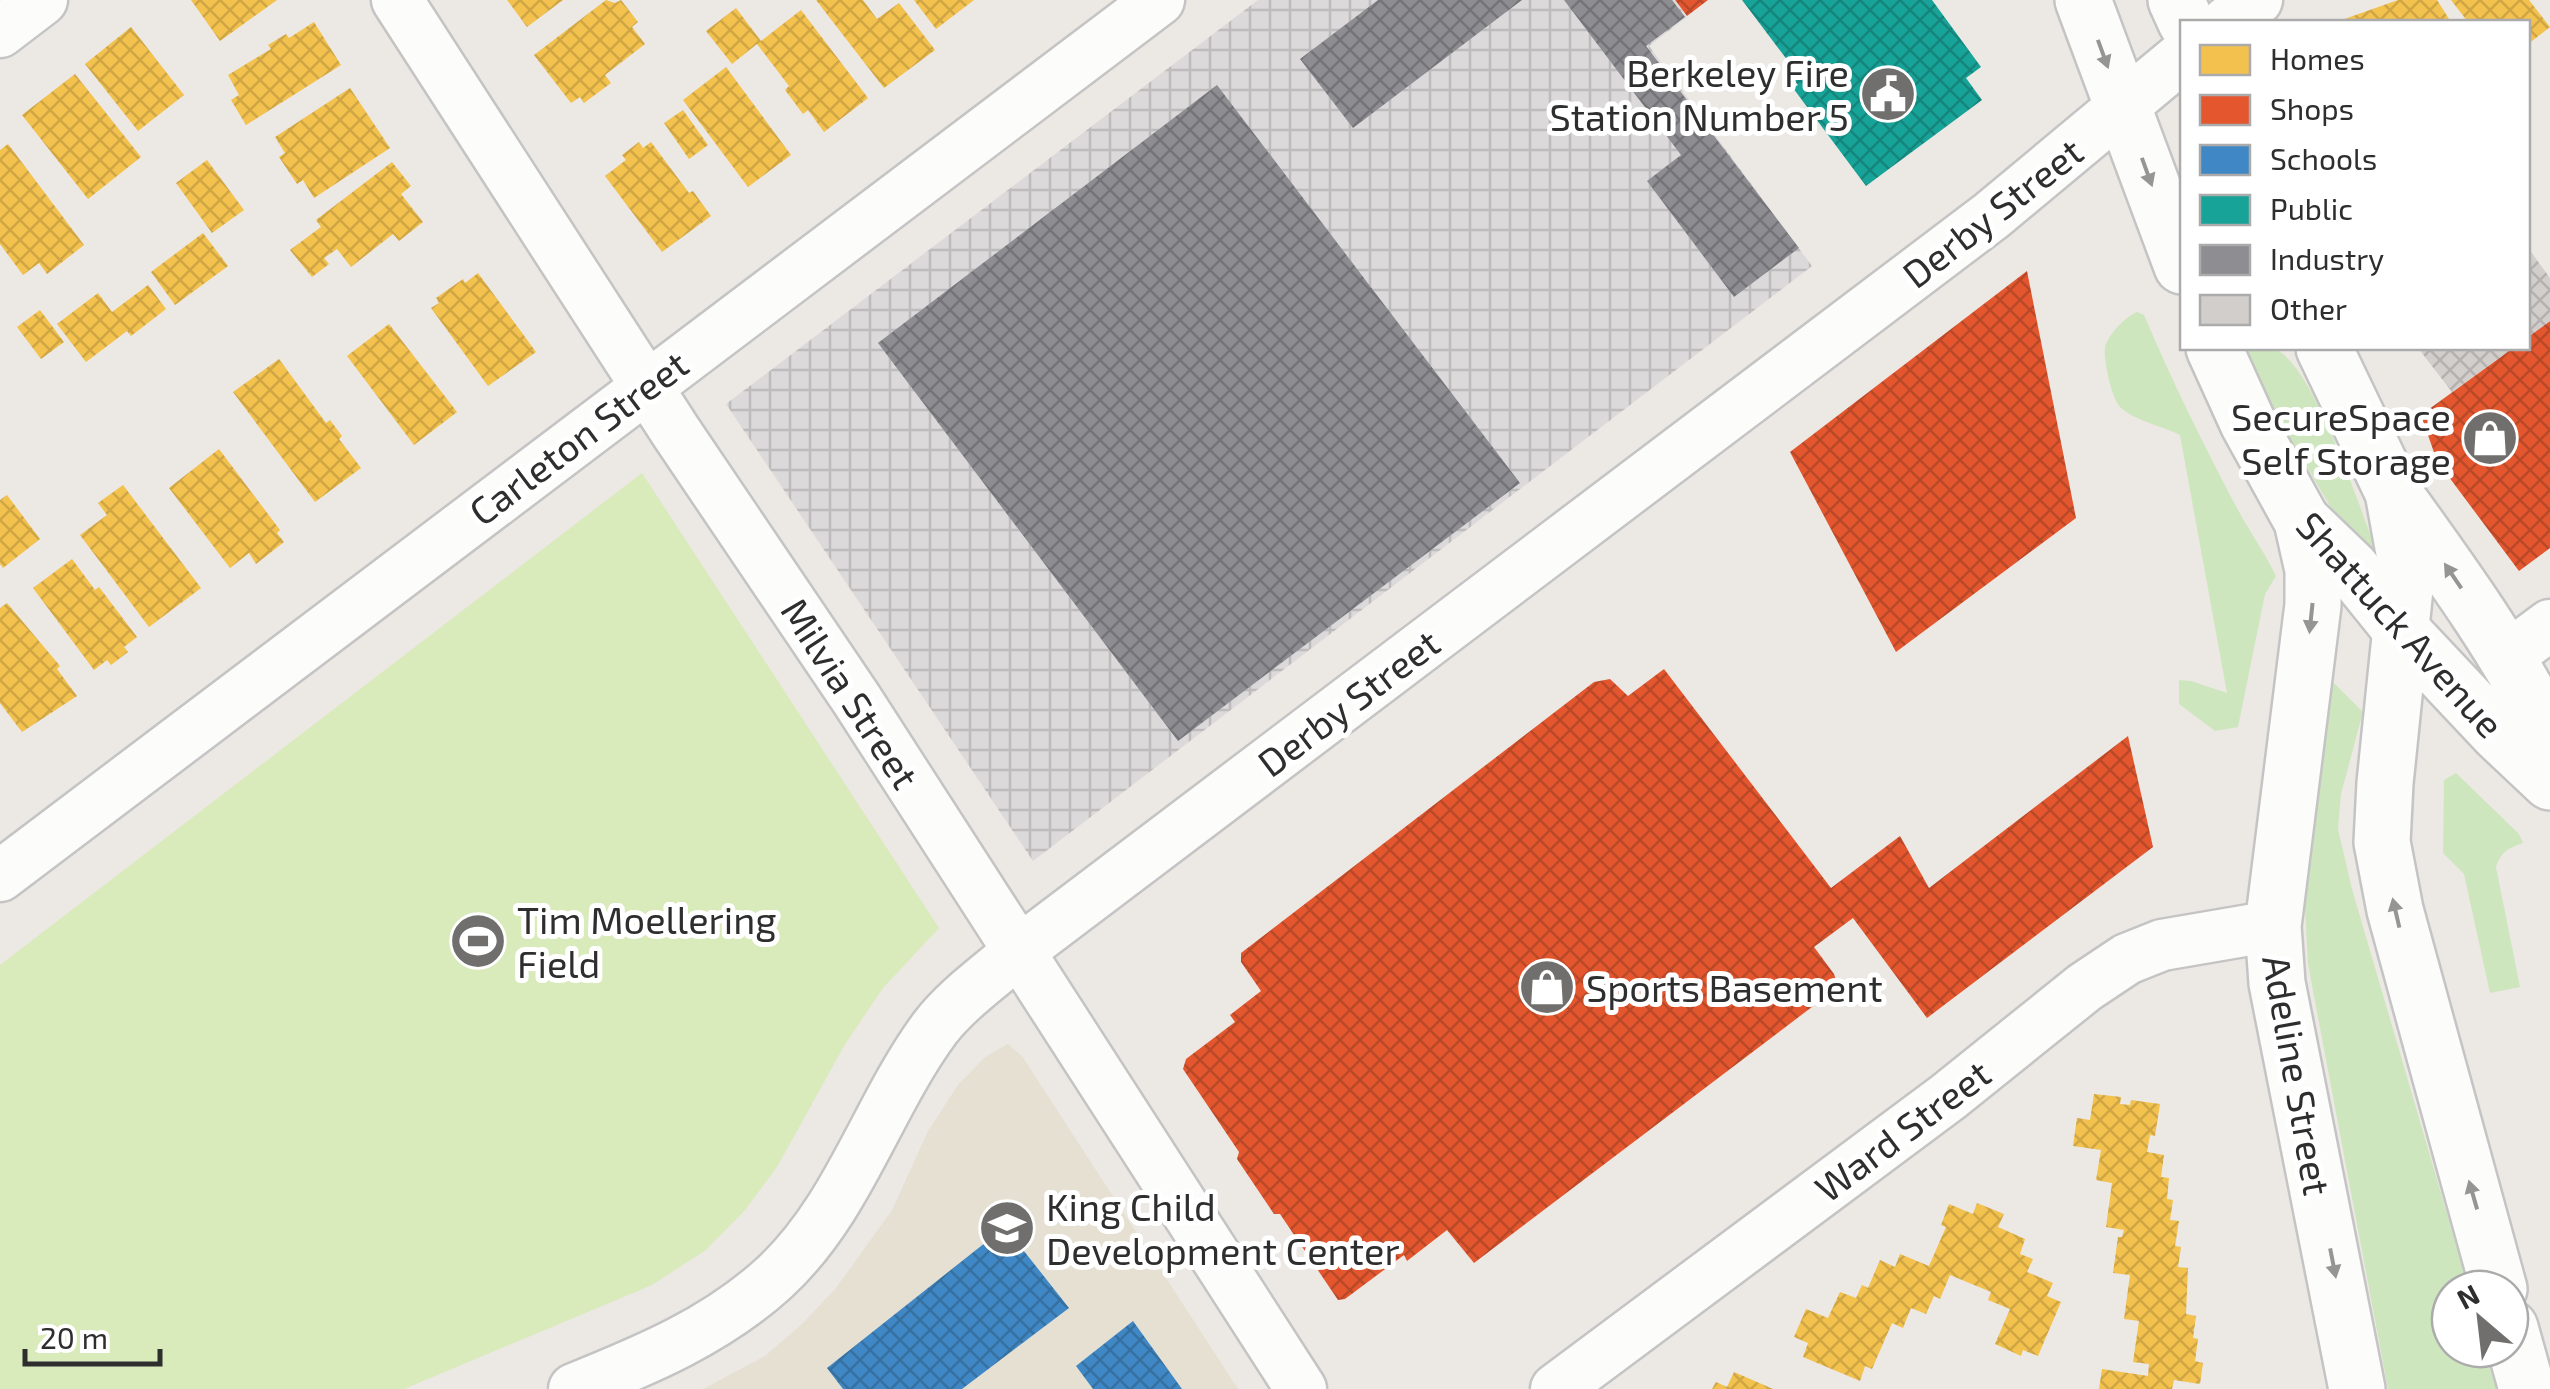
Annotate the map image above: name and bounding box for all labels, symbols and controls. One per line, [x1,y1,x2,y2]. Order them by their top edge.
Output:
legend [2180,20,2530,350]
one-way arrow [2096,39,2111,69]
text: Homes [2270,40,2365,76]
place label: Berkeley Fire Station Number 5 [1549,49,1849,139]
public building icon: Berkeley Fire Station Number 5 [1858,64,1918,124]
text: Shops [2270,90,2354,126]
street label: Derby Street [1893,127,2091,297]
text: Schools [2270,140,2377,176]
one-way arrow [2140,157,2156,187]
text: Public [2270,190,2353,226]
text: Industry [2270,240,2384,276]
text: Other [2270,290,2347,326]
street label: Carleton Street [460,340,696,534]
place label: SecureSpace Self Storage [2231,393,2451,483]
shop icon: SecureSpace Self Storage [2460,408,2520,468]
street label: Shattuck Avenue [2288,502,2514,746]
one-way arrow [2444,562,2463,589]
street label: Milvia Street [772,589,930,797]
one-way arrow [2303,602,2319,634]
street label: Derby Street [1248,619,1448,785]
place label: Tim Moellering Field [517,896,777,986]
one-way arrow [2388,897,2403,928]
sports icon: Tim Moellering Field [448,911,508,971]
street label: Adeline Street [2254,951,2342,1199]
shop icon: Sports Basement [1517,957,1577,1017]
place label: Sports Basement [1586,964,1883,1010]
street label: Ward Street [1805,1049,1999,1211]
one-way arrow [2465,1179,2480,1210]
place label: King Child Development Center [1046,1183,1400,1273]
school or university icon: King Child Development Center [977,1198,1037,1258]
one-way arrow [2325,1248,2341,1279]
north arrow [2430,1269,2530,1369]
text: N [2451,1276,2485,1316]
scale bar [25,1304,160,1366]
text: 20 m [40,1319,108,1355]

